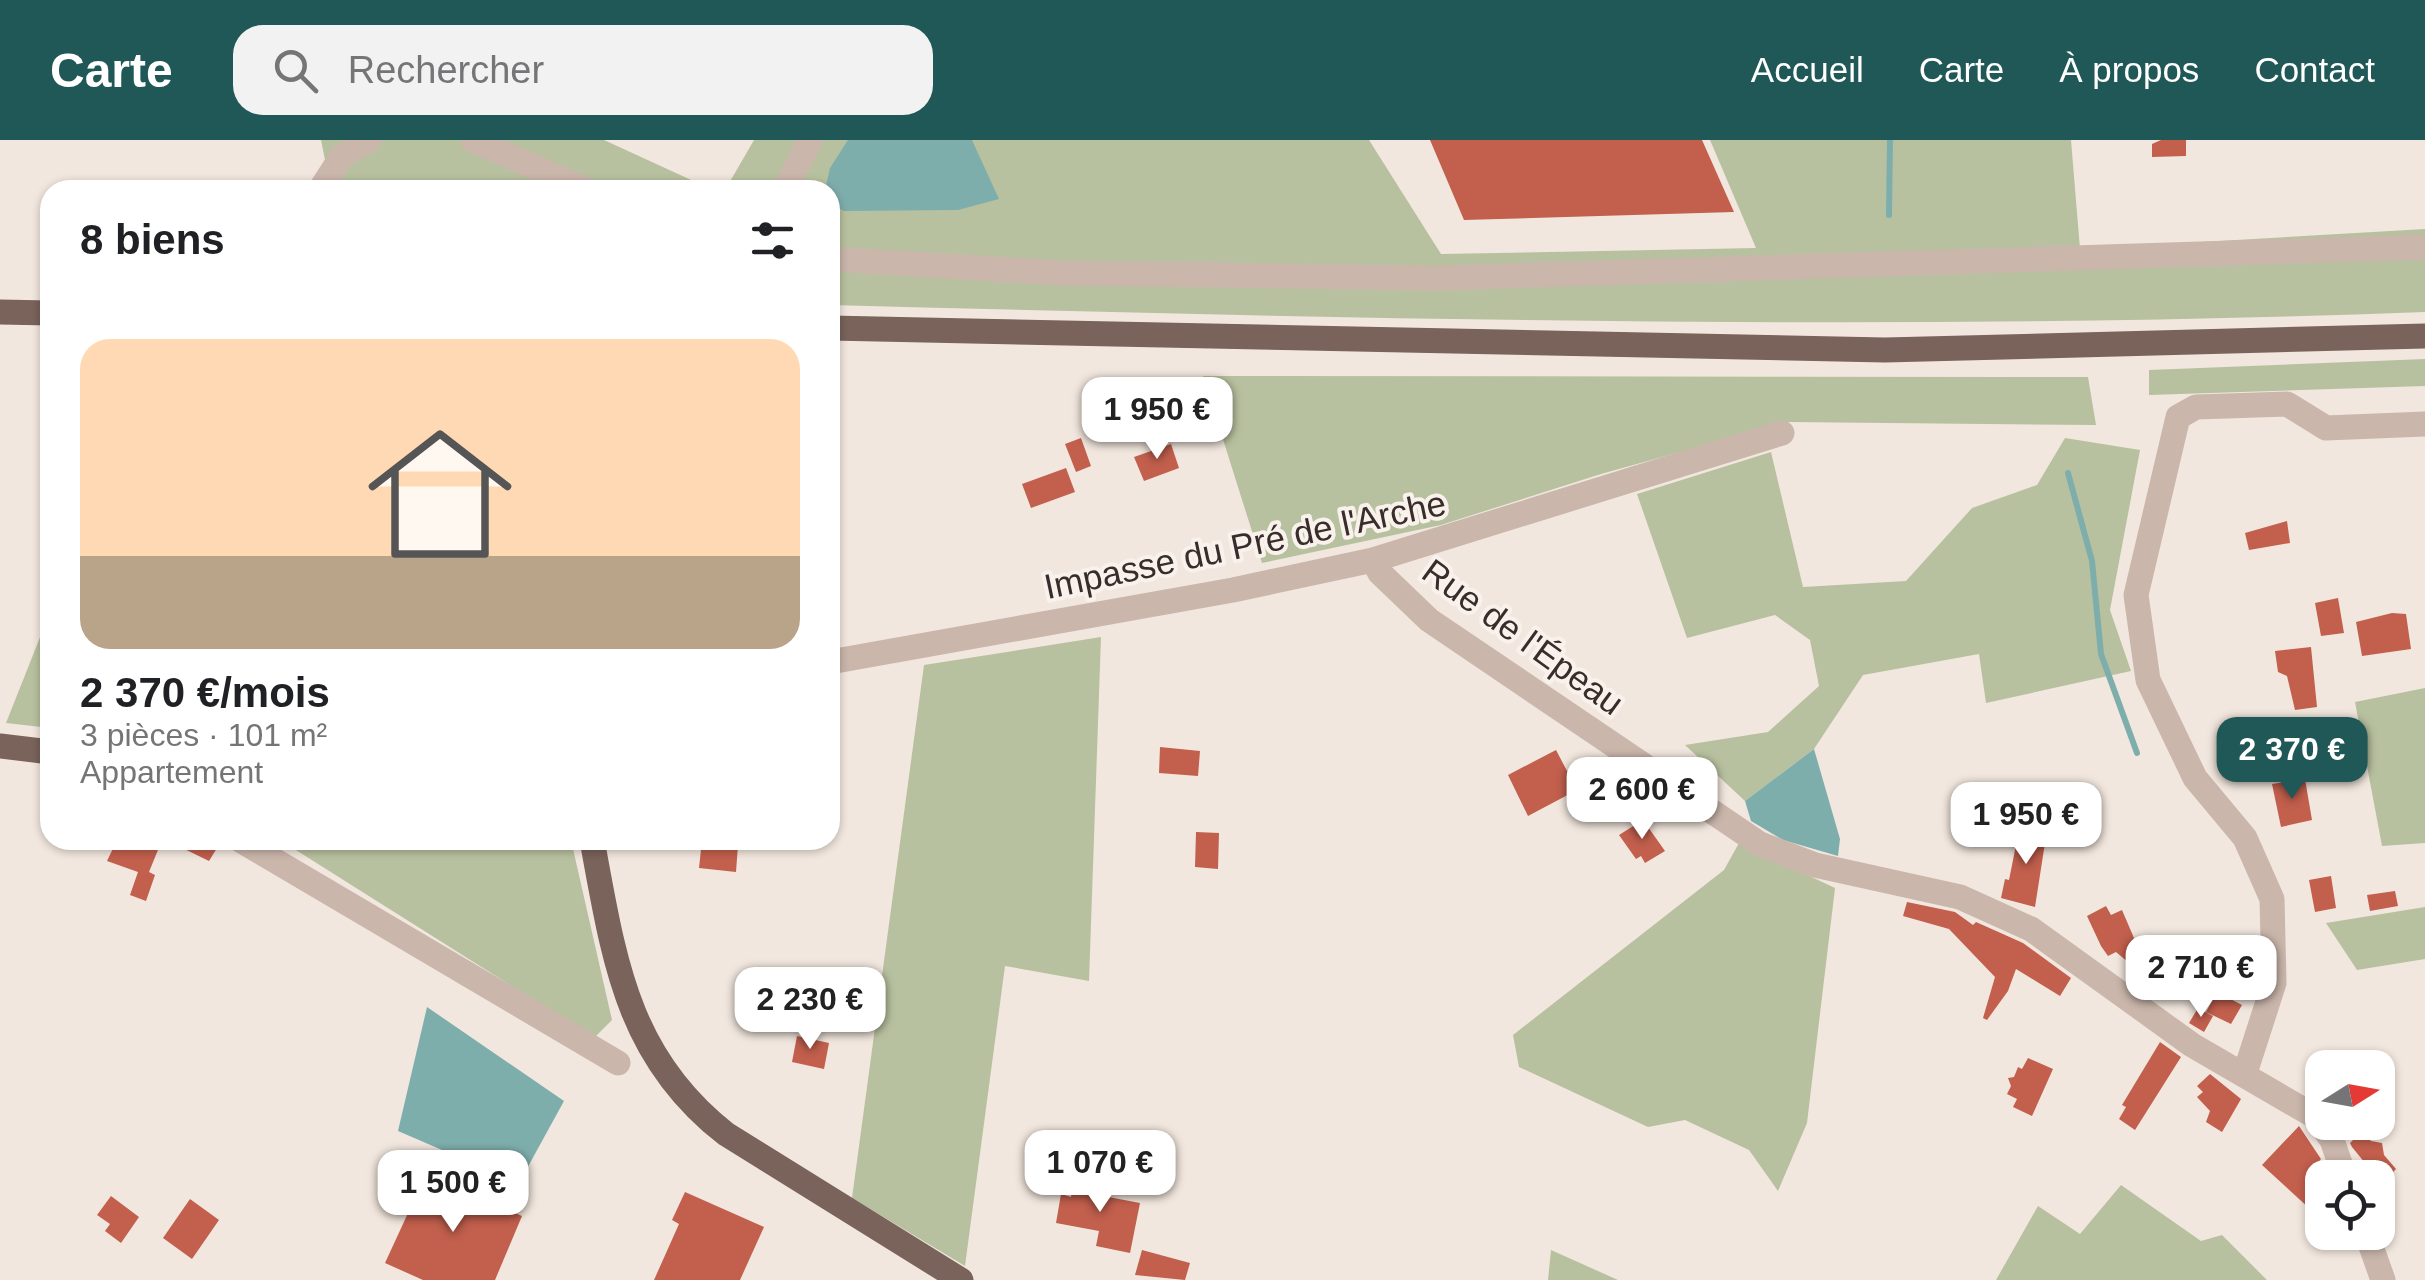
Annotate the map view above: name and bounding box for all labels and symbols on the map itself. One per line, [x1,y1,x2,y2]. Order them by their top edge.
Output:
pin: 1 950 € [1065,377,1249,462]
street label: Impasse du Pré de l'Arche [1041,483,1449,606]
street label: Rue de l'Épeau [1415,551,1631,722]
pin: 2 370 € [2200,717,2384,802]
pin: 2 600 € [1550,757,1734,842]
pin: 1 950 € [1934,782,2118,867]
pin: 2 710 € [2109,935,2293,1020]
pin: 2 230 € [718,967,902,1052]
north arrow [2305,1050,2395,1140]
pin: 1 070 € [1008,1130,1192,1215]
pin: 1 500 € [361,1150,545,1235]

